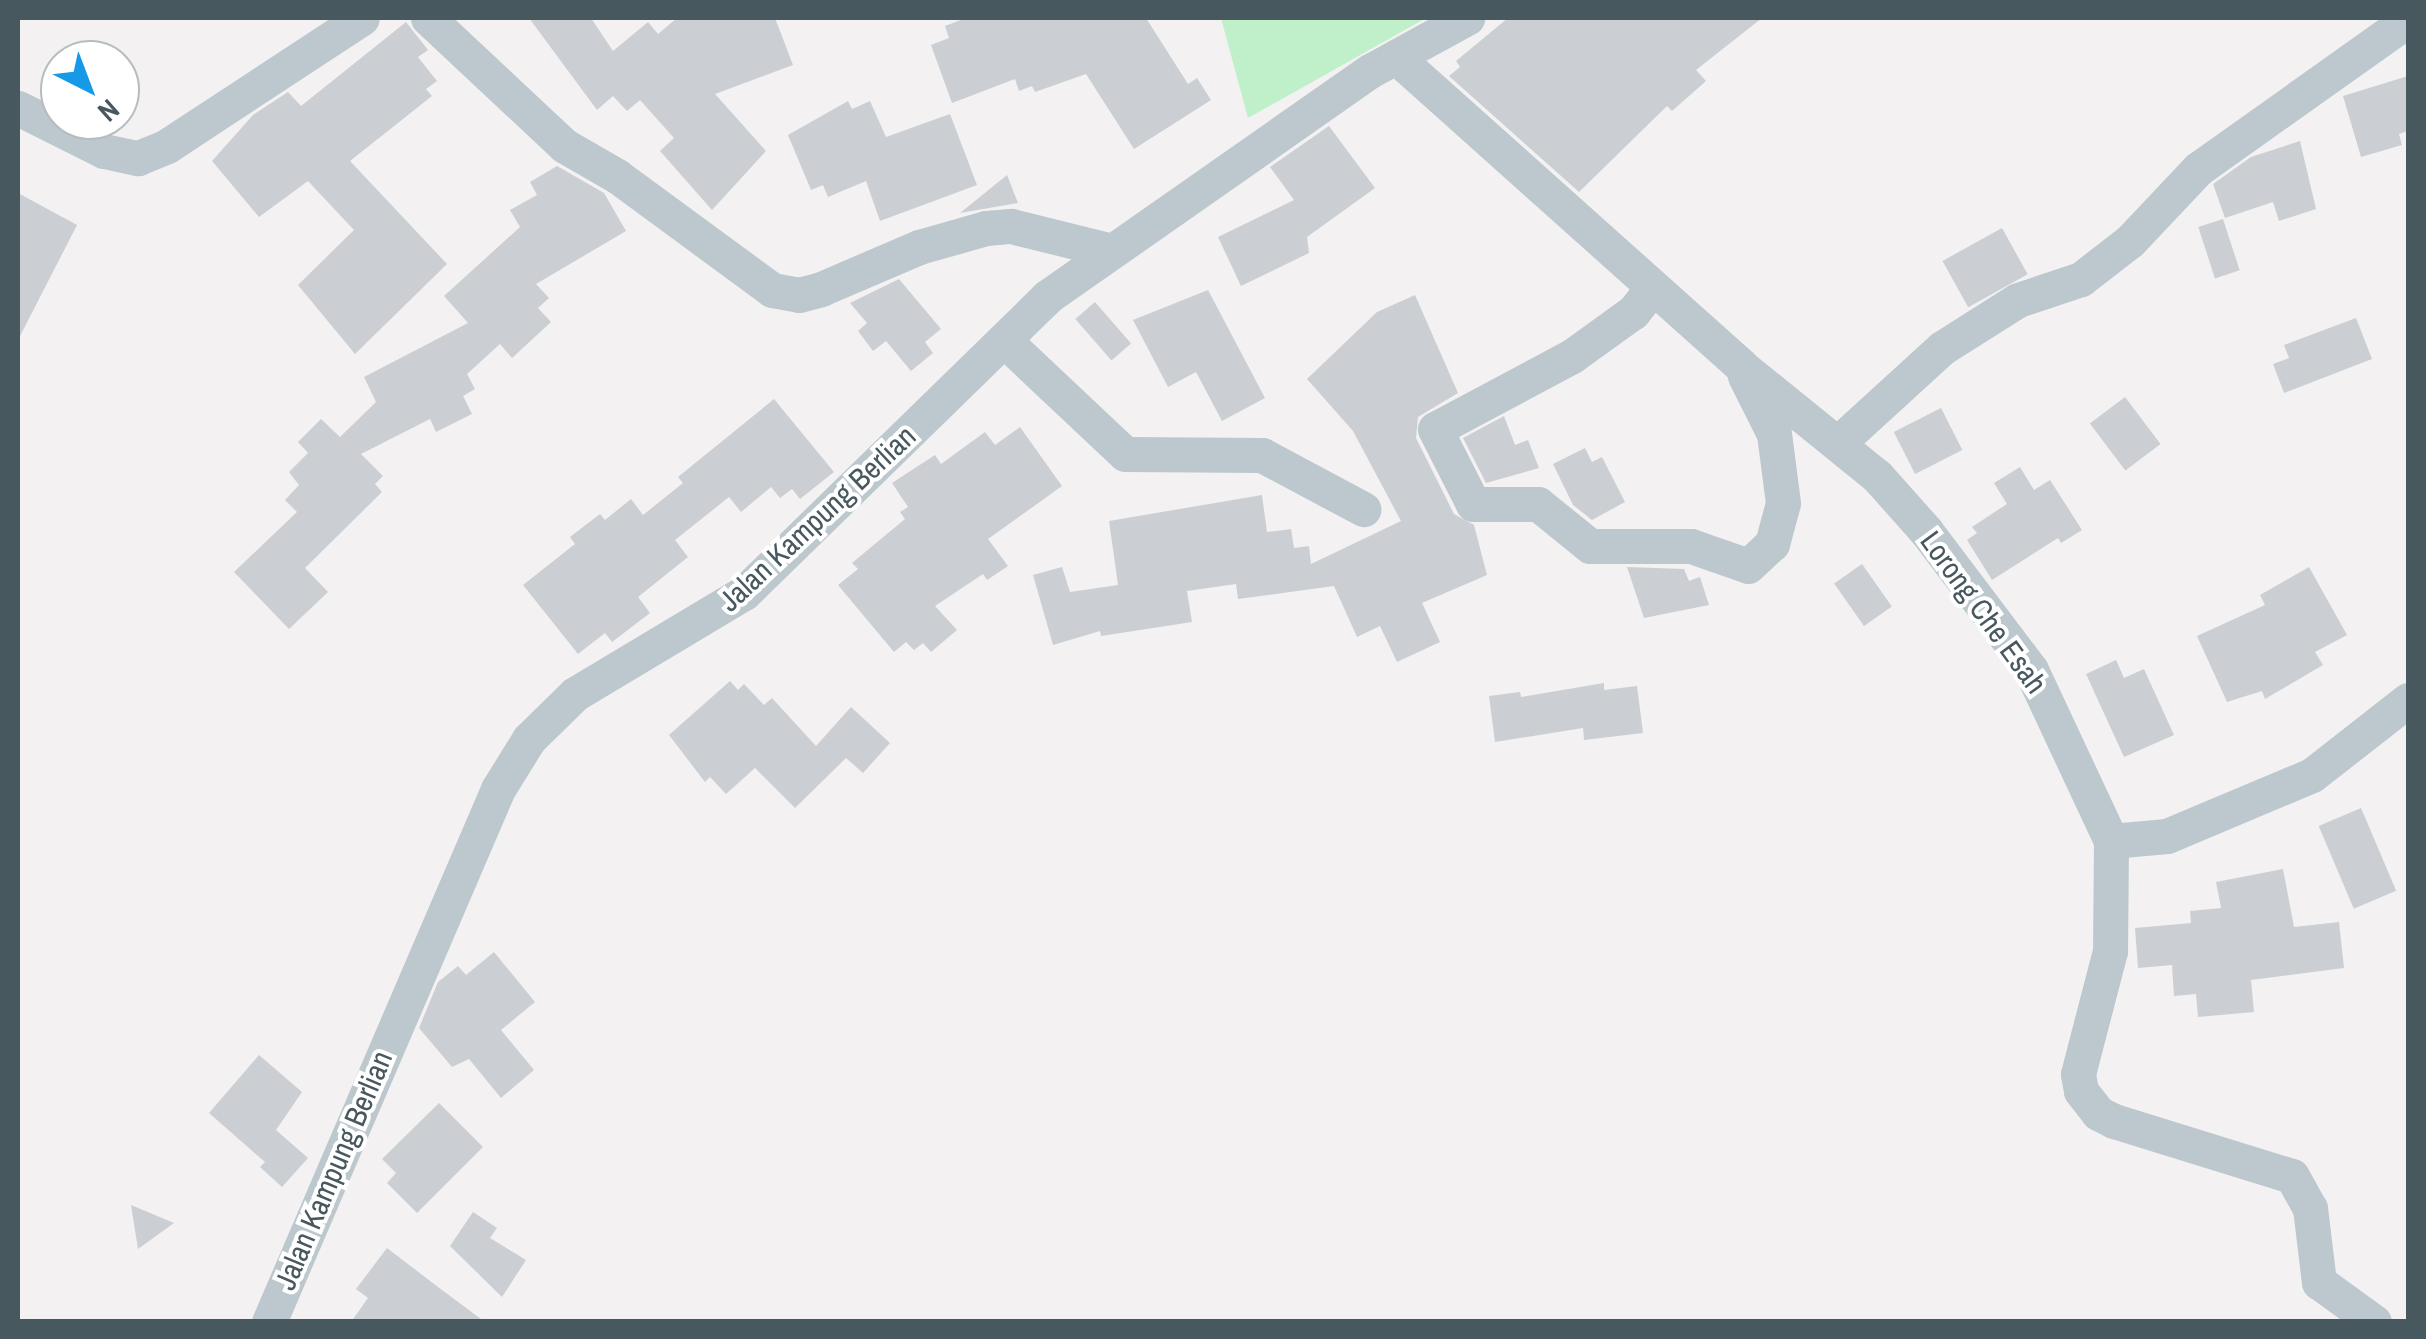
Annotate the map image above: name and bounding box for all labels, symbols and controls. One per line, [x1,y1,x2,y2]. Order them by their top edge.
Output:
north arrow [40,40,140,140]
text: N [90,91,128,130]
street label: Jalan Kampung Berlian [711,418,923,618]
street label: Lorong Che Esah [1913,524,2055,700]
street label: Jalan Kampung Berlian [266,1045,400,1295]

